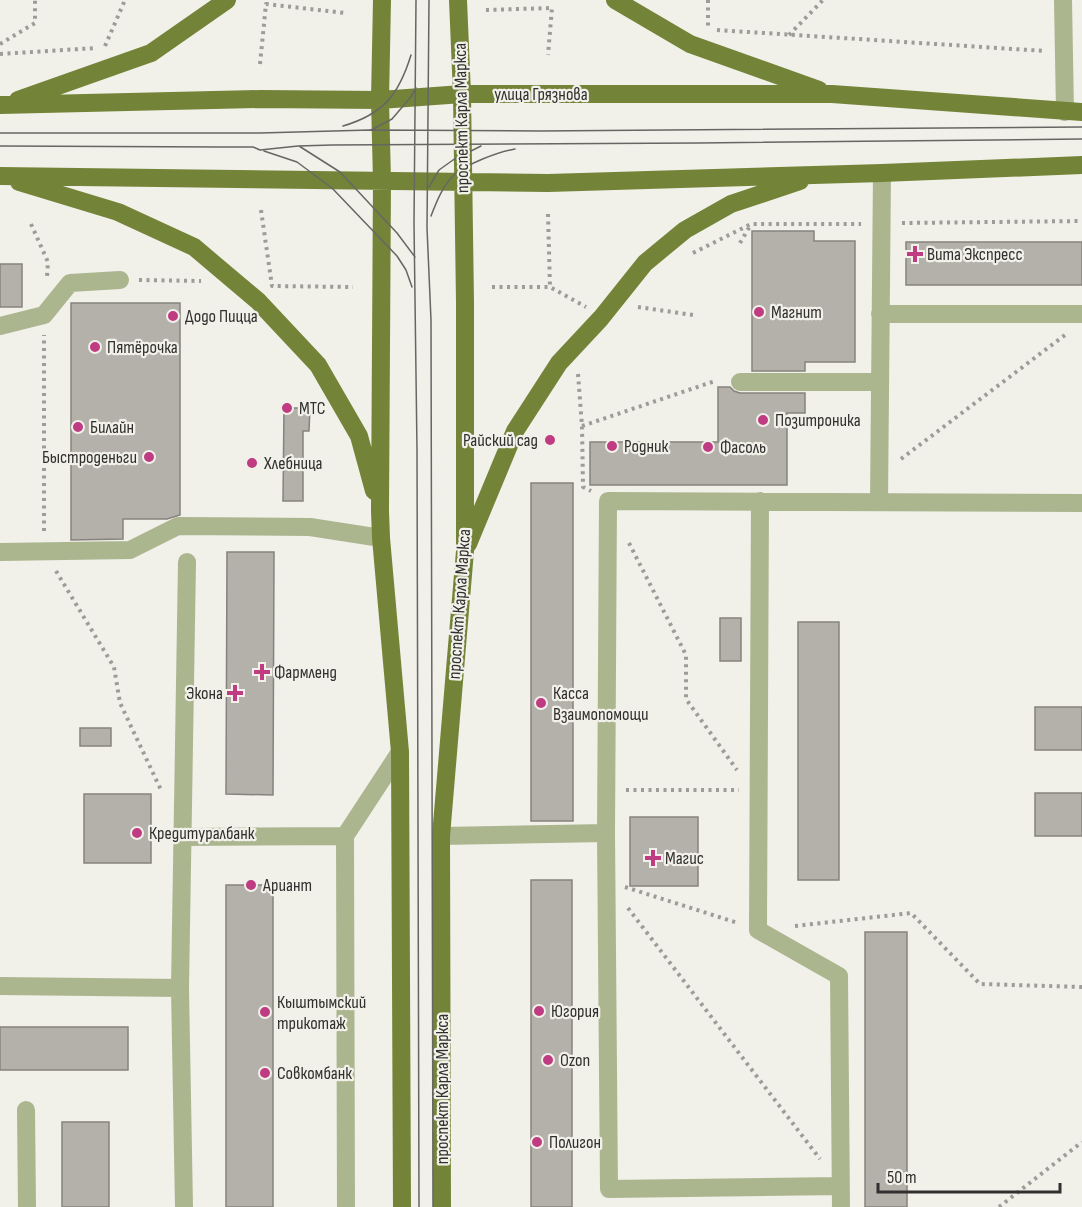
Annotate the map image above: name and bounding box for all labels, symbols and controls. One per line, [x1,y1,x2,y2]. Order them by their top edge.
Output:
street label: проспект Карла Маркса [450,43,473,193]
street label: улица Грязнова [494,84,588,105]
place label: Вита Экспресс [927,244,1023,265]
marker: Вита Экспресс [908,247,922,261]
place label: Магнит [771,302,822,323]
marker: Магнит [752,305,766,319]
place label: Додо Пицца [185,306,258,327]
marker: Додо Пицца [166,309,180,323]
place label: Пятёрочка [107,337,178,358]
marker: Пятёрочка [88,340,102,354]
place label: МТС [299,398,325,419]
marker: МТС [280,401,294,415]
place label: Позитроника [775,410,861,431]
marker: Позитроника [756,413,770,427]
place label: Билайн [90,417,134,438]
marker: Билайн [71,420,85,434]
place label: Райский сад [463,430,538,451]
marker: Райский сад [543,433,557,447]
place label: Родник [624,436,669,457]
place label: Фасоль [720,437,766,458]
marker: Родник [605,439,619,453]
marker: Фасоль [701,440,715,454]
place label: Быстроденьги [42,447,137,468]
marker: Быстроденьги [142,450,156,464]
place label: Хлебница [263,453,323,474]
marker: Хлебница [245,456,259,470]
street label: проспект Карла Маркса [444,528,475,680]
place label: Фармленд [274,662,337,683]
marker: Фармленд [255,665,269,679]
place label: Экона [186,683,223,704]
place label: Касса Взаимопомощи [553,683,649,725]
marker: Экона [228,686,242,700]
marker: Касса Взаимопомощи [534,696,548,710]
place label: Кредитуралбанк [149,823,255,844]
marker: Кредитуралбанк [130,826,144,840]
place label: Магис [665,848,704,869]
marker: Магис [646,851,660,865]
place label: Ариант [262,875,312,896]
marker: Ариант [244,878,258,892]
place label: Кыштымский трикотаж [277,992,366,1034]
place label: Югория [551,1001,599,1022]
marker: Югория [532,1004,546,1018]
marker: Кыштымский трикотаж [258,1005,272,1019]
street label: проспект Карла Маркса [432,1014,453,1164]
place label: Ozon [560,1050,590,1071]
marker: Ozon [541,1053,555,1067]
place label: Совкомбанк [277,1063,352,1084]
marker: Совкомбанк [258,1066,272,1080]
place label: Полигон [549,1132,601,1153]
marker: Полигон [530,1135,544,1149]
scale bar [878,1156,1060,1194]
text: 50 m [887,1167,917,1188]

